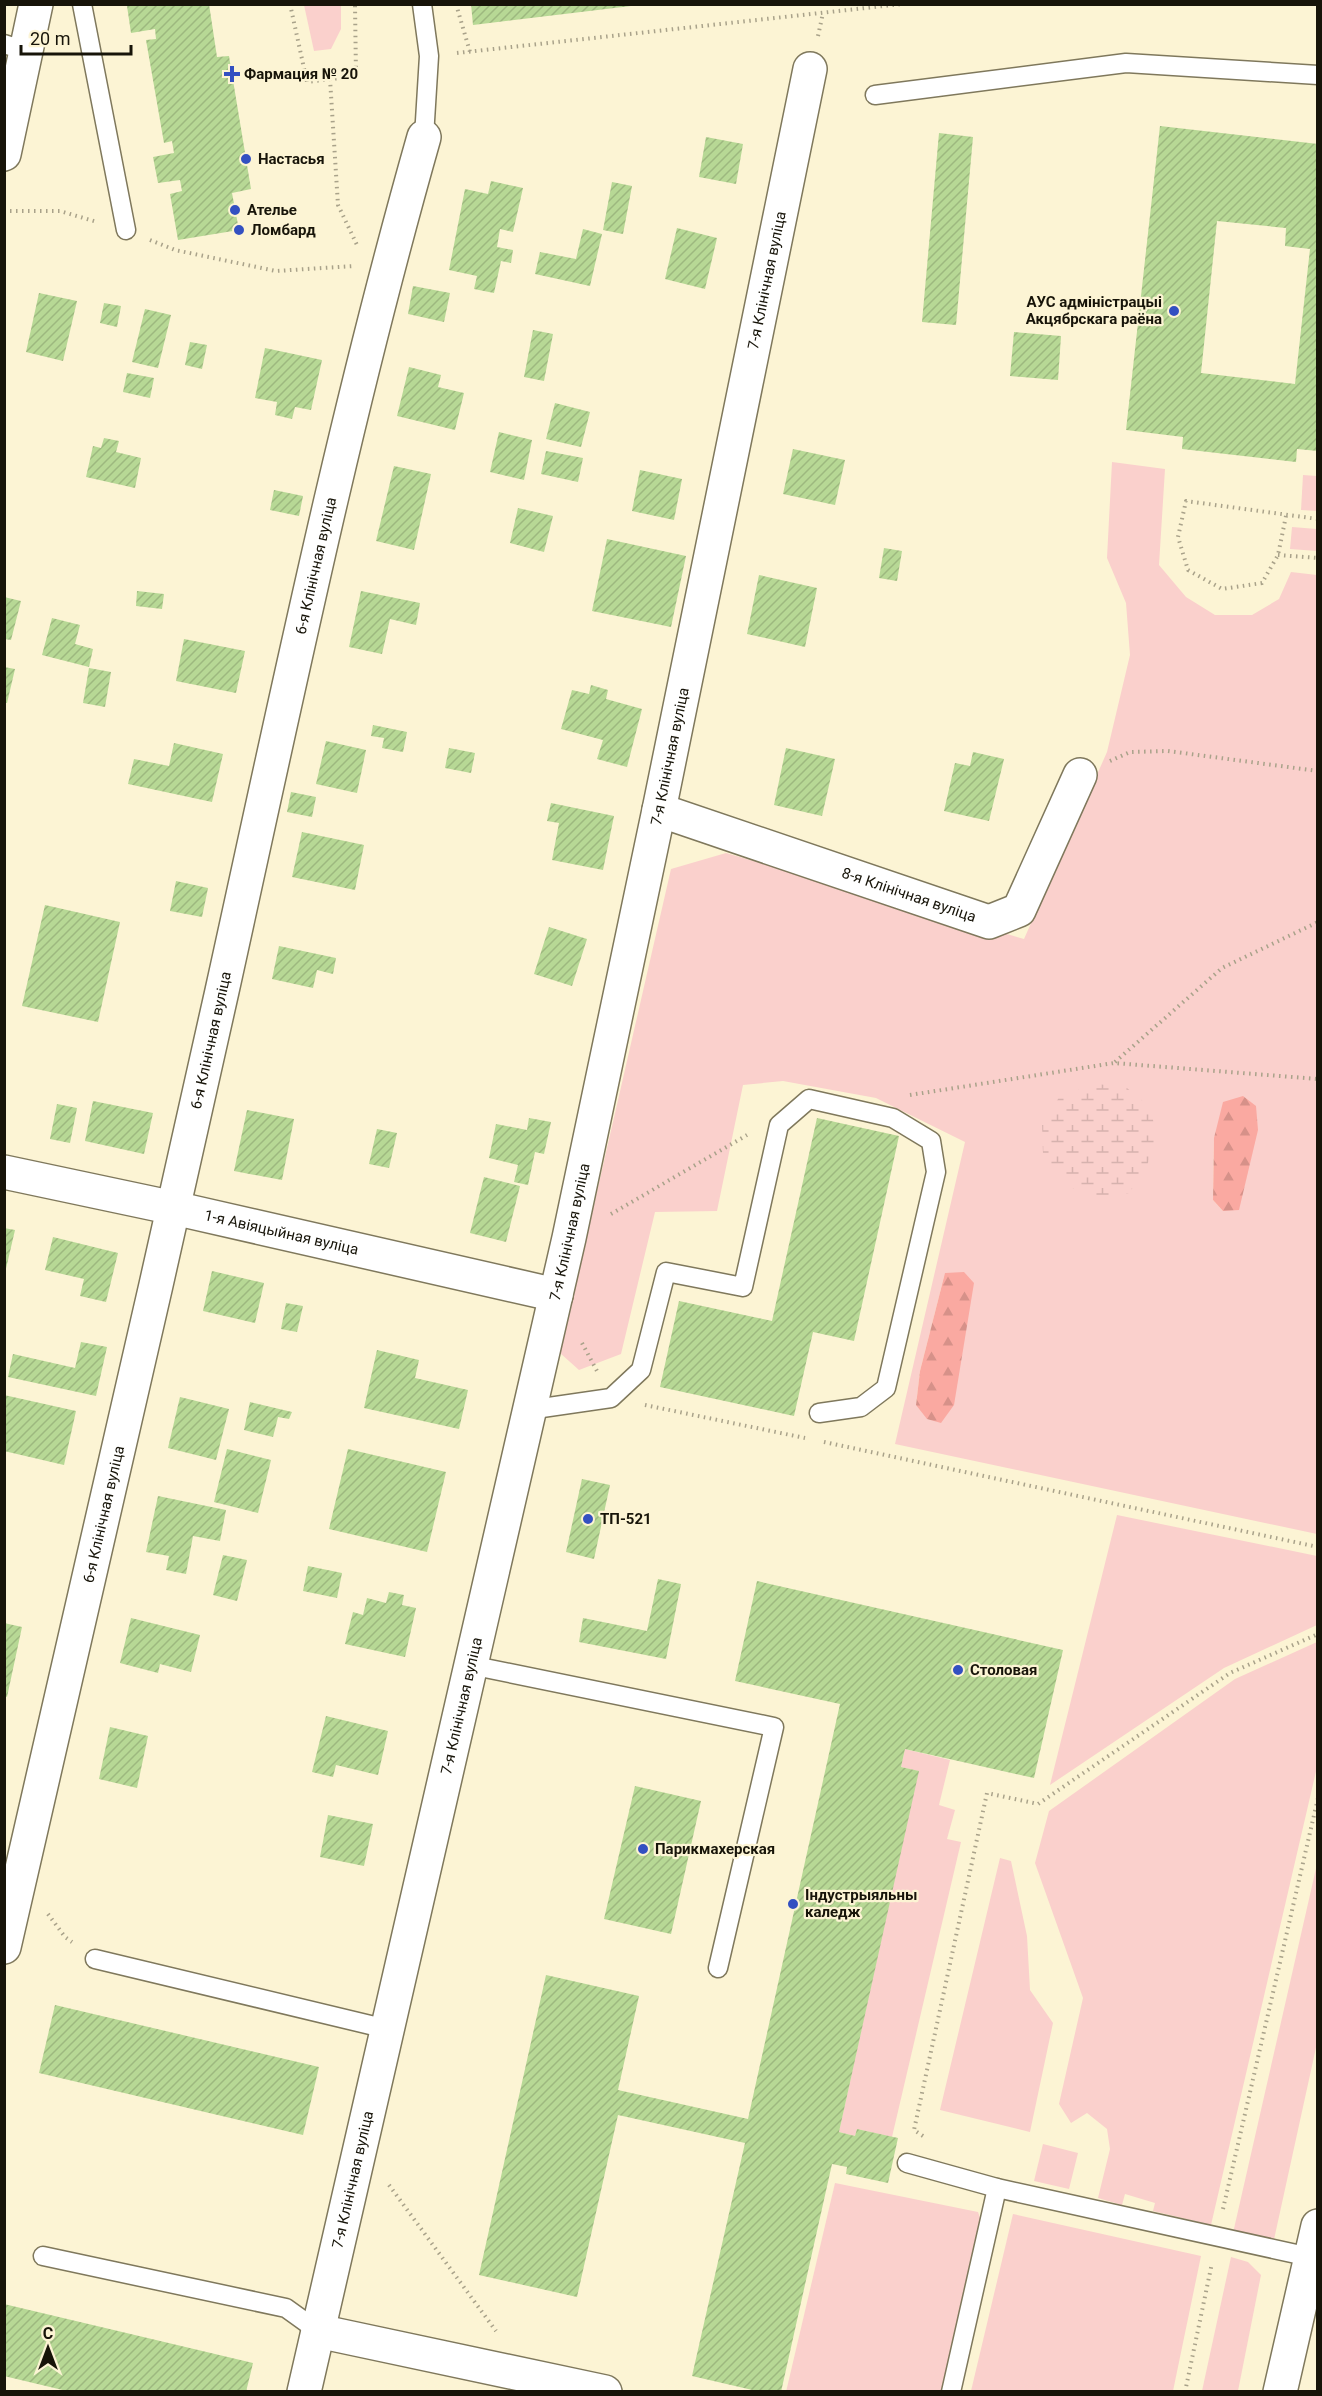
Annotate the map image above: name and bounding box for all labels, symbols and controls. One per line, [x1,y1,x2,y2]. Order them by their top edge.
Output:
scale bar [21,18,130,56]
text: 20 m [30,28,70,49]
place label: Фармация № 20 [244,65,358,83]
marker: Фармация № 20 [225,67,239,81]
place label: Настасья [258,150,325,168]
marker: Настасья [239,152,253,166]
place label: Ателье [247,201,297,219]
marker: Ателье [228,203,242,217]
street label: 7-я Клінічная вуліца [744,210,790,351]
place label: Ломбард [251,221,316,239]
marker: Ломбард [232,223,246,237]
place label: АУС адміністрацыі Акцябрскага раёна [1026,293,1162,328]
marker: АУС адміністрацыі Акцябрскага раёна [1167,304,1181,318]
street label: 6-я Клінічная вуліца [292,495,340,636]
street label: 7-я Клінічная вуліца [647,686,693,827]
street label: 8-я Клінічная вуліца [840,864,978,926]
street label: 6-я Клінічная вуліца [187,970,235,1111]
street label: 7-я Клінічная вуліца [546,1162,593,1303]
street label: 1-я Авіяцыйная вуліца [203,1206,360,1259]
street label: 6-я Клінічная вуліца [79,1444,128,1585]
place label: ТП-521 [600,1510,652,1528]
marker: ТП-521 [581,1512,595,1526]
street label: 7-я Клінічная вуліца [437,1635,486,1776]
place label: Столовая [970,1661,1037,1679]
marker: Столовая [951,1663,965,1677]
place label: Парикмахерская [655,1840,775,1858]
marker: Парикмахерская [636,1842,650,1856]
place label: Індустрыяльны каледж [805,1886,917,1921]
marker: Індустрыяльны каледж [786,1897,800,1911]
street label: 7-я Клінічная вуліца [328,2109,377,2250]
north arrow [18,2318,78,2378]
text: С [43,2324,53,2343]

